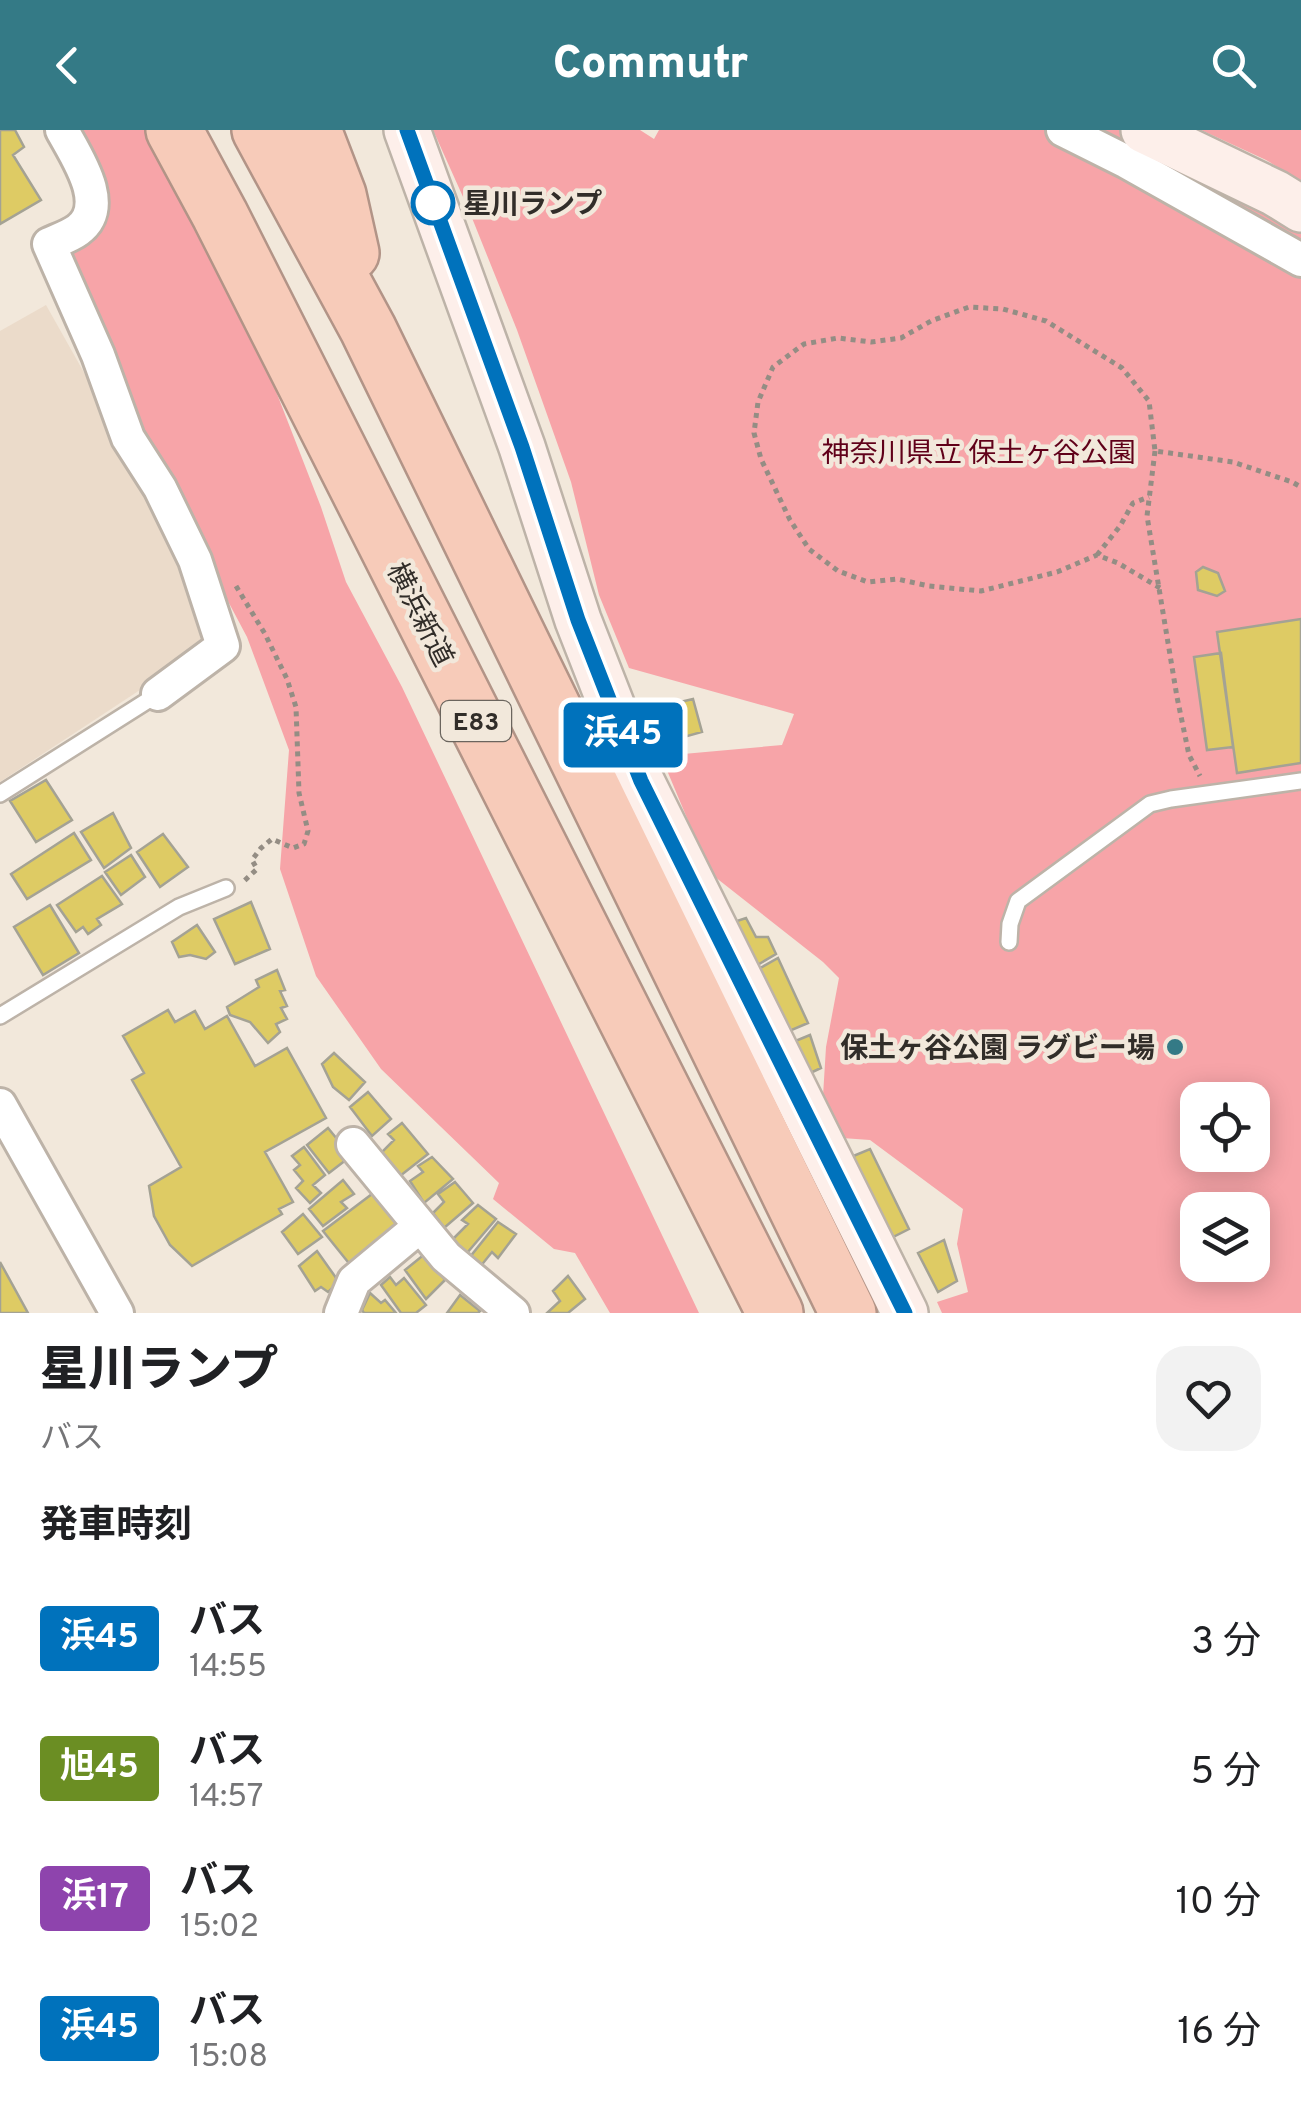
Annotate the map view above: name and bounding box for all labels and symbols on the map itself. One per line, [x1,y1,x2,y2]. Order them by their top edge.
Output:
marker: 星川ランプ [412,182,454,224]
place label: 星川ランプ [463,188,602,224]
park label: 神奈川県立 保土ヶ谷公園 [822,437,1136,473]
street label: 横浜新道 [377,557,460,673]
road number: E83 [441,701,511,741]
line badge: 浜45 [566,702,680,768]
place label: 保土ヶ谷公園 ラグビー場 [840,1032,1155,1068]
marker: 保土ヶ谷公園 ラグビー場 [1164,1036,1186,1058]

